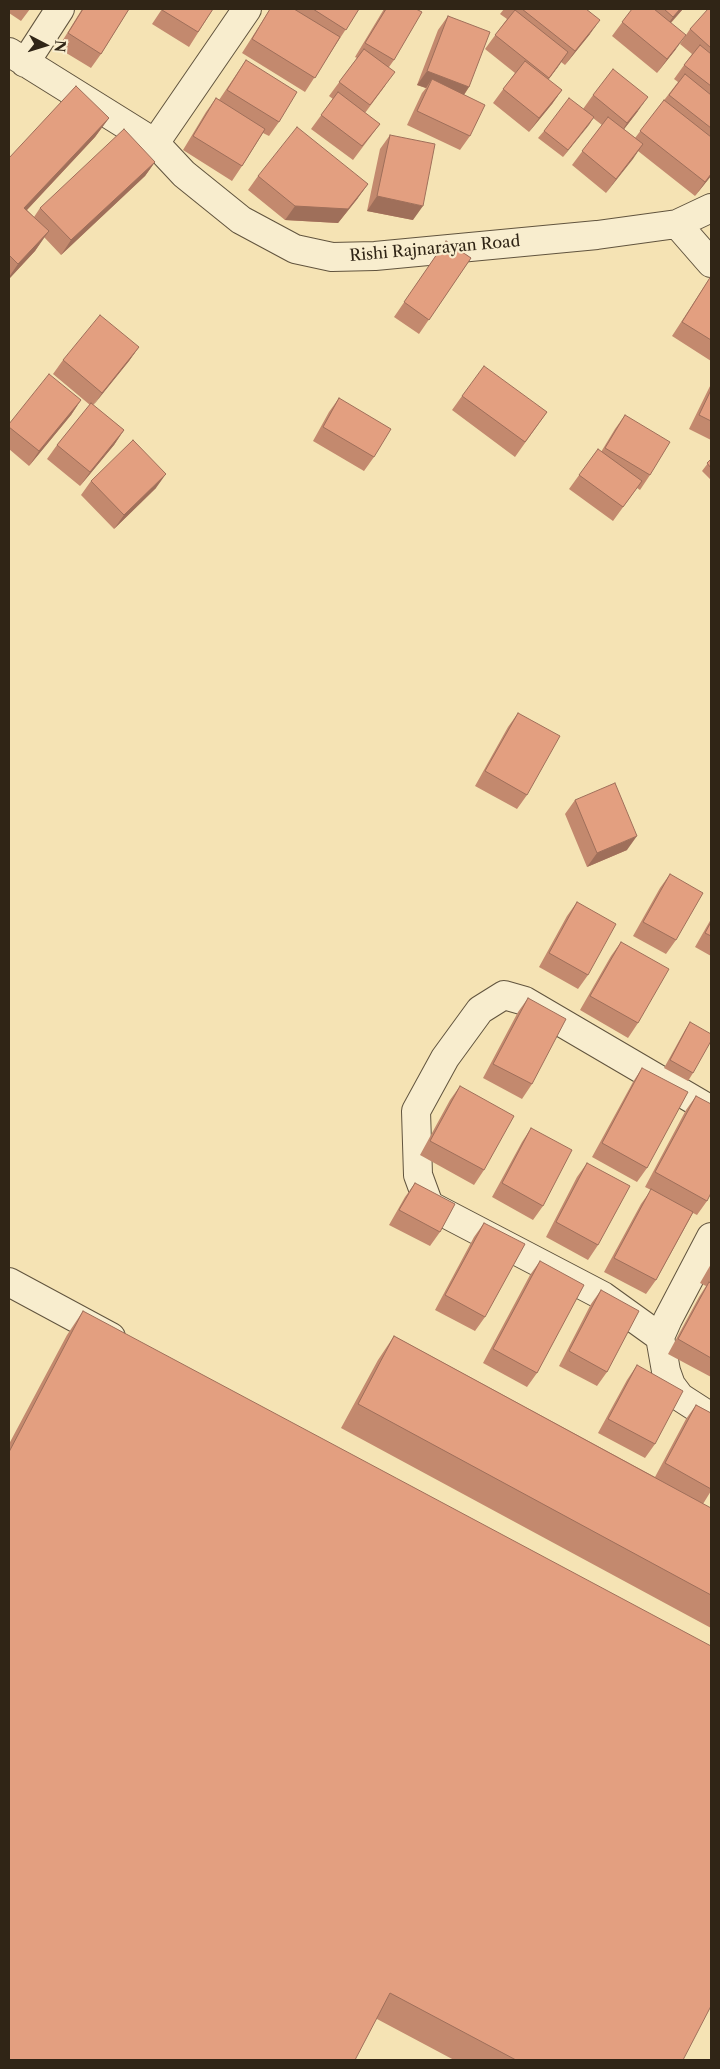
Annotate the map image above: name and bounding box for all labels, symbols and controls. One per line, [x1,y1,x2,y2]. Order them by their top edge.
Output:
north arrow [20,20,70,70]
text: N [50,39,69,53]
street label: Rishi Rajnarayan Road [349,232,521,266]

